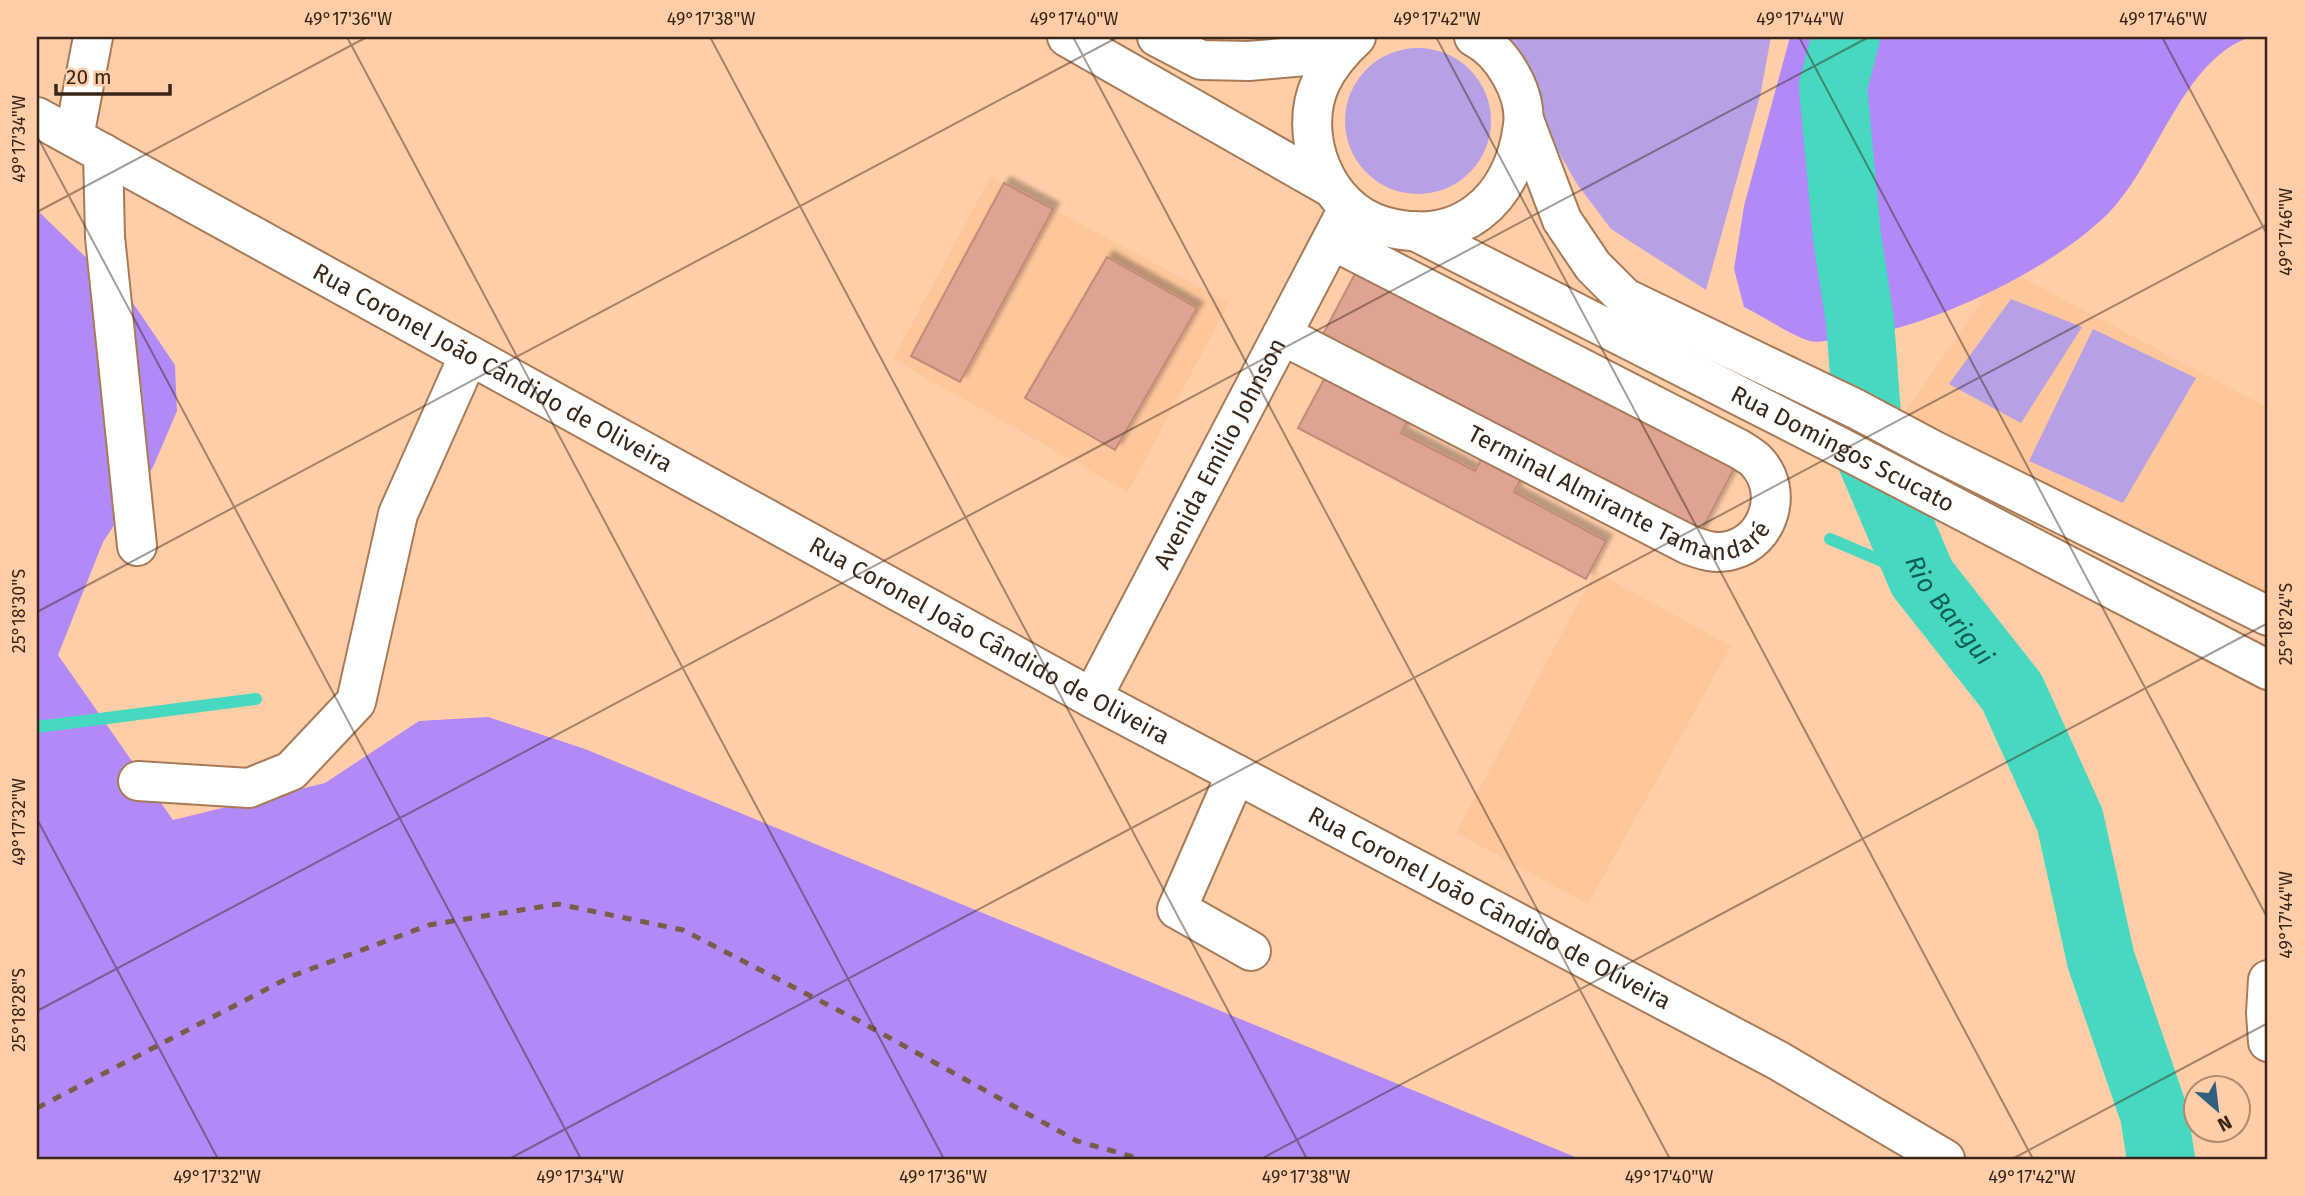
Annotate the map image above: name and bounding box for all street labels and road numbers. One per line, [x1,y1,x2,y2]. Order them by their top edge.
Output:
street label: Rua Coronel João Cândido de Oliveira [308,258,677,478]
street label: Avenida Emilio Johnson [1148,333,1292,573]
street label: Rua Domingos Scucato [1726,380,1959,518]
street label: Terminal Almirante Tamandaré [1463,419,1776,566]
street label: Rua Coronel João Cândido de Oliveira [804,531,1174,750]
street label: Rua Coronel João Cândido de Oliveira [1303,801,1676,1015]

